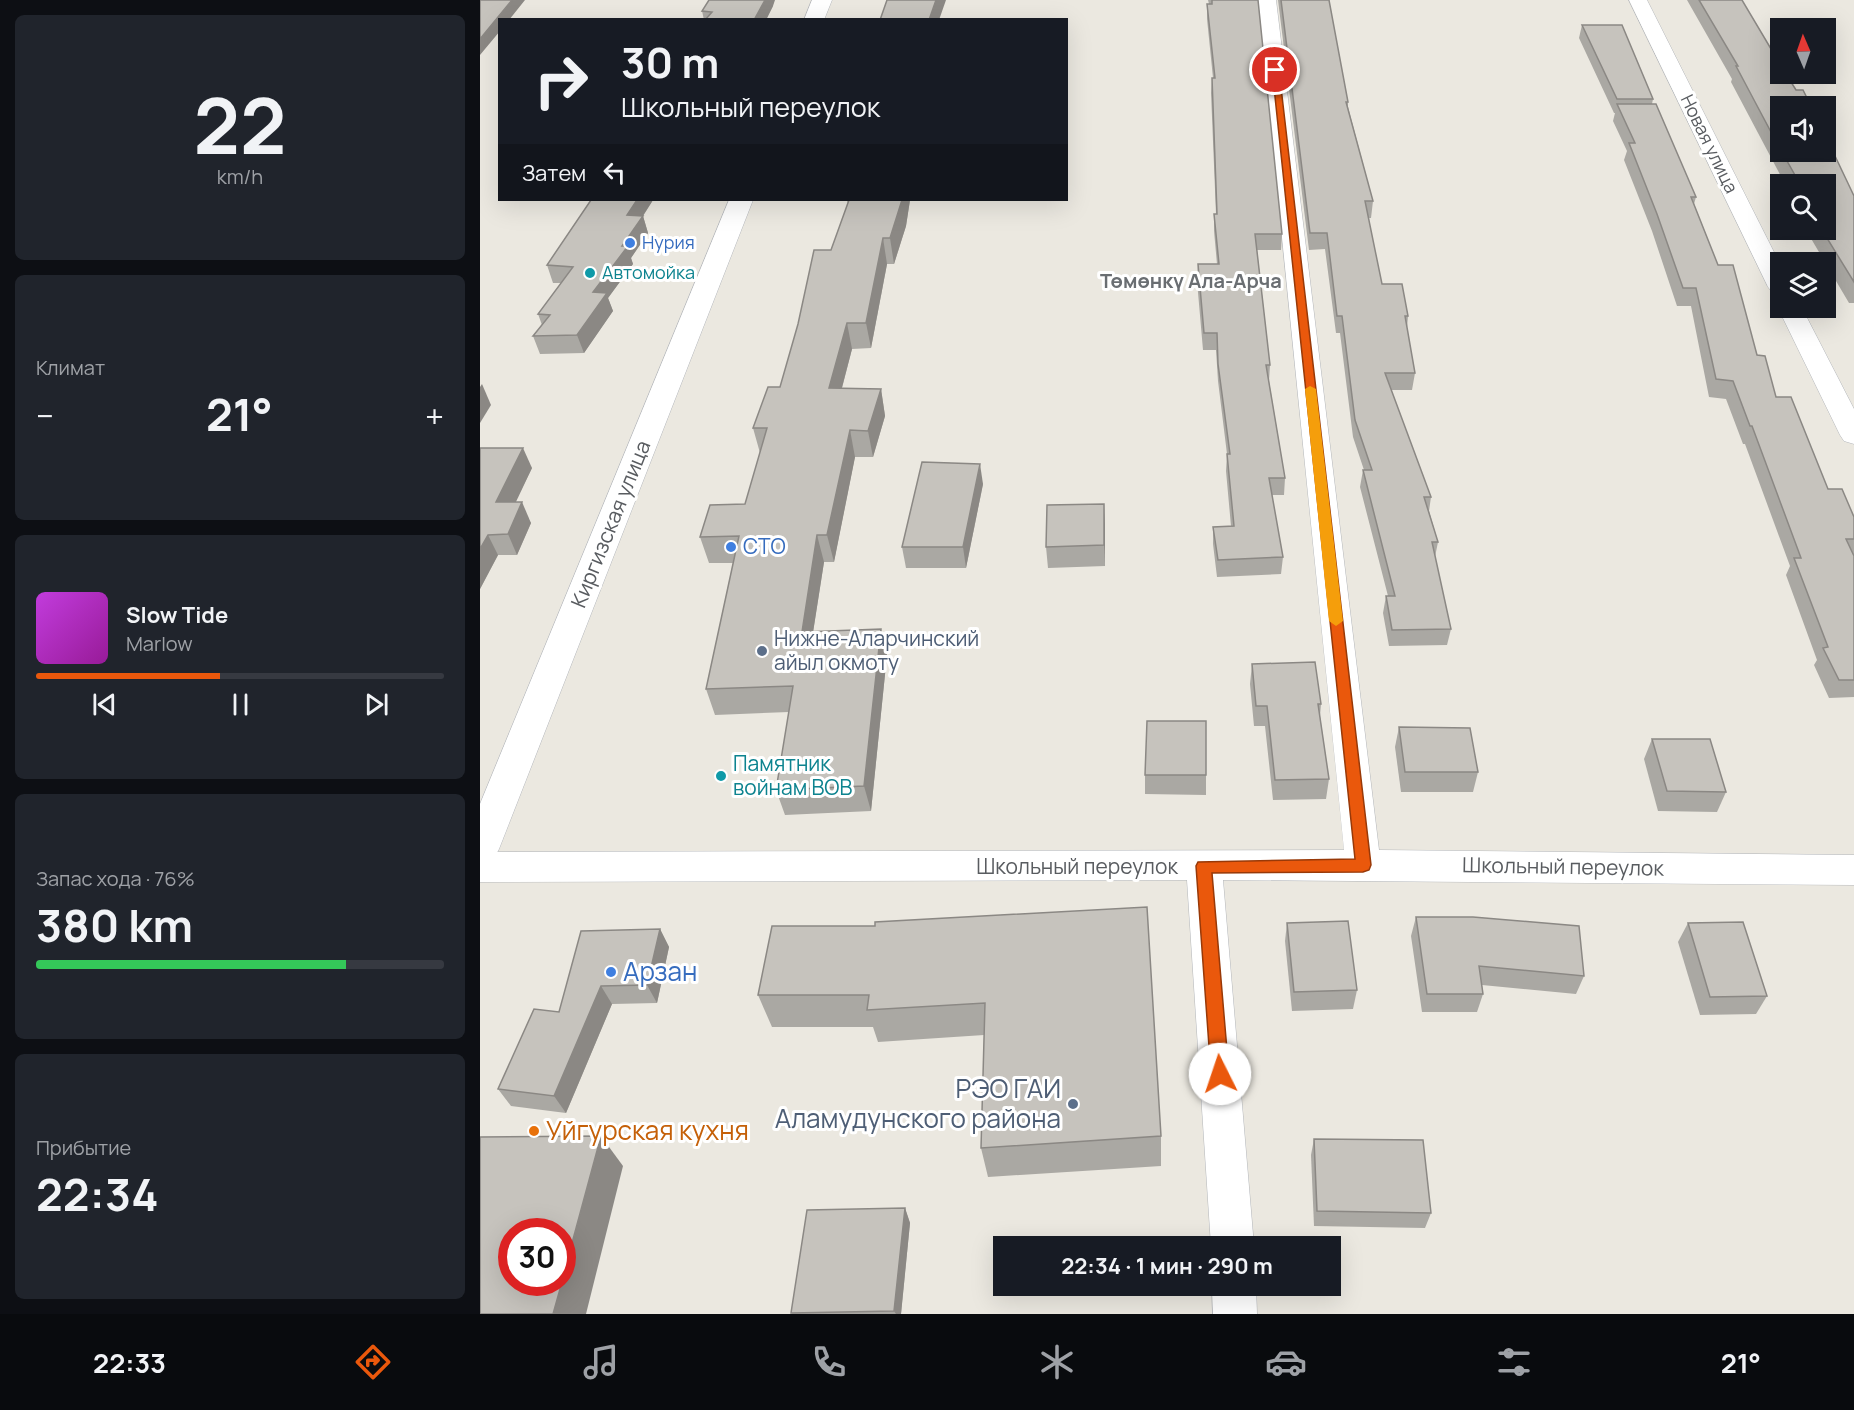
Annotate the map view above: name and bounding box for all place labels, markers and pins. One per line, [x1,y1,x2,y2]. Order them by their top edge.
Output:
pin [1249,44,1300,95]
place label: Нурия [642,230,695,254]
marker: Нурия [623,236,637,250]
place label: Автомойка [602,260,695,284]
marker: Автомойка [583,266,597,280]
place label: СТО [743,532,786,560]
marker: СТО [724,540,738,554]
place label: Нижне-Аларчинский айыл окмоту [774,624,979,676]
marker: Нижне-Аларчинский айыл окмоту [755,644,769,658]
place label: Памятник войнам ВОВ [733,749,852,801]
marker: Памятник войнам ВОВ [714,769,728,783]
place label: Арзан [623,953,697,989]
marker: Арзан [604,965,618,979]
place label: РЭО ГАИ Аламудунского района [775,1070,1061,1136]
marker: РЭО ГАИ Аламудунского района [1066,1097,1080,1111]
place label: Уйгурская кухня [546,1112,749,1148]
marker: Уйгурская кухня [527,1124,541,1138]

